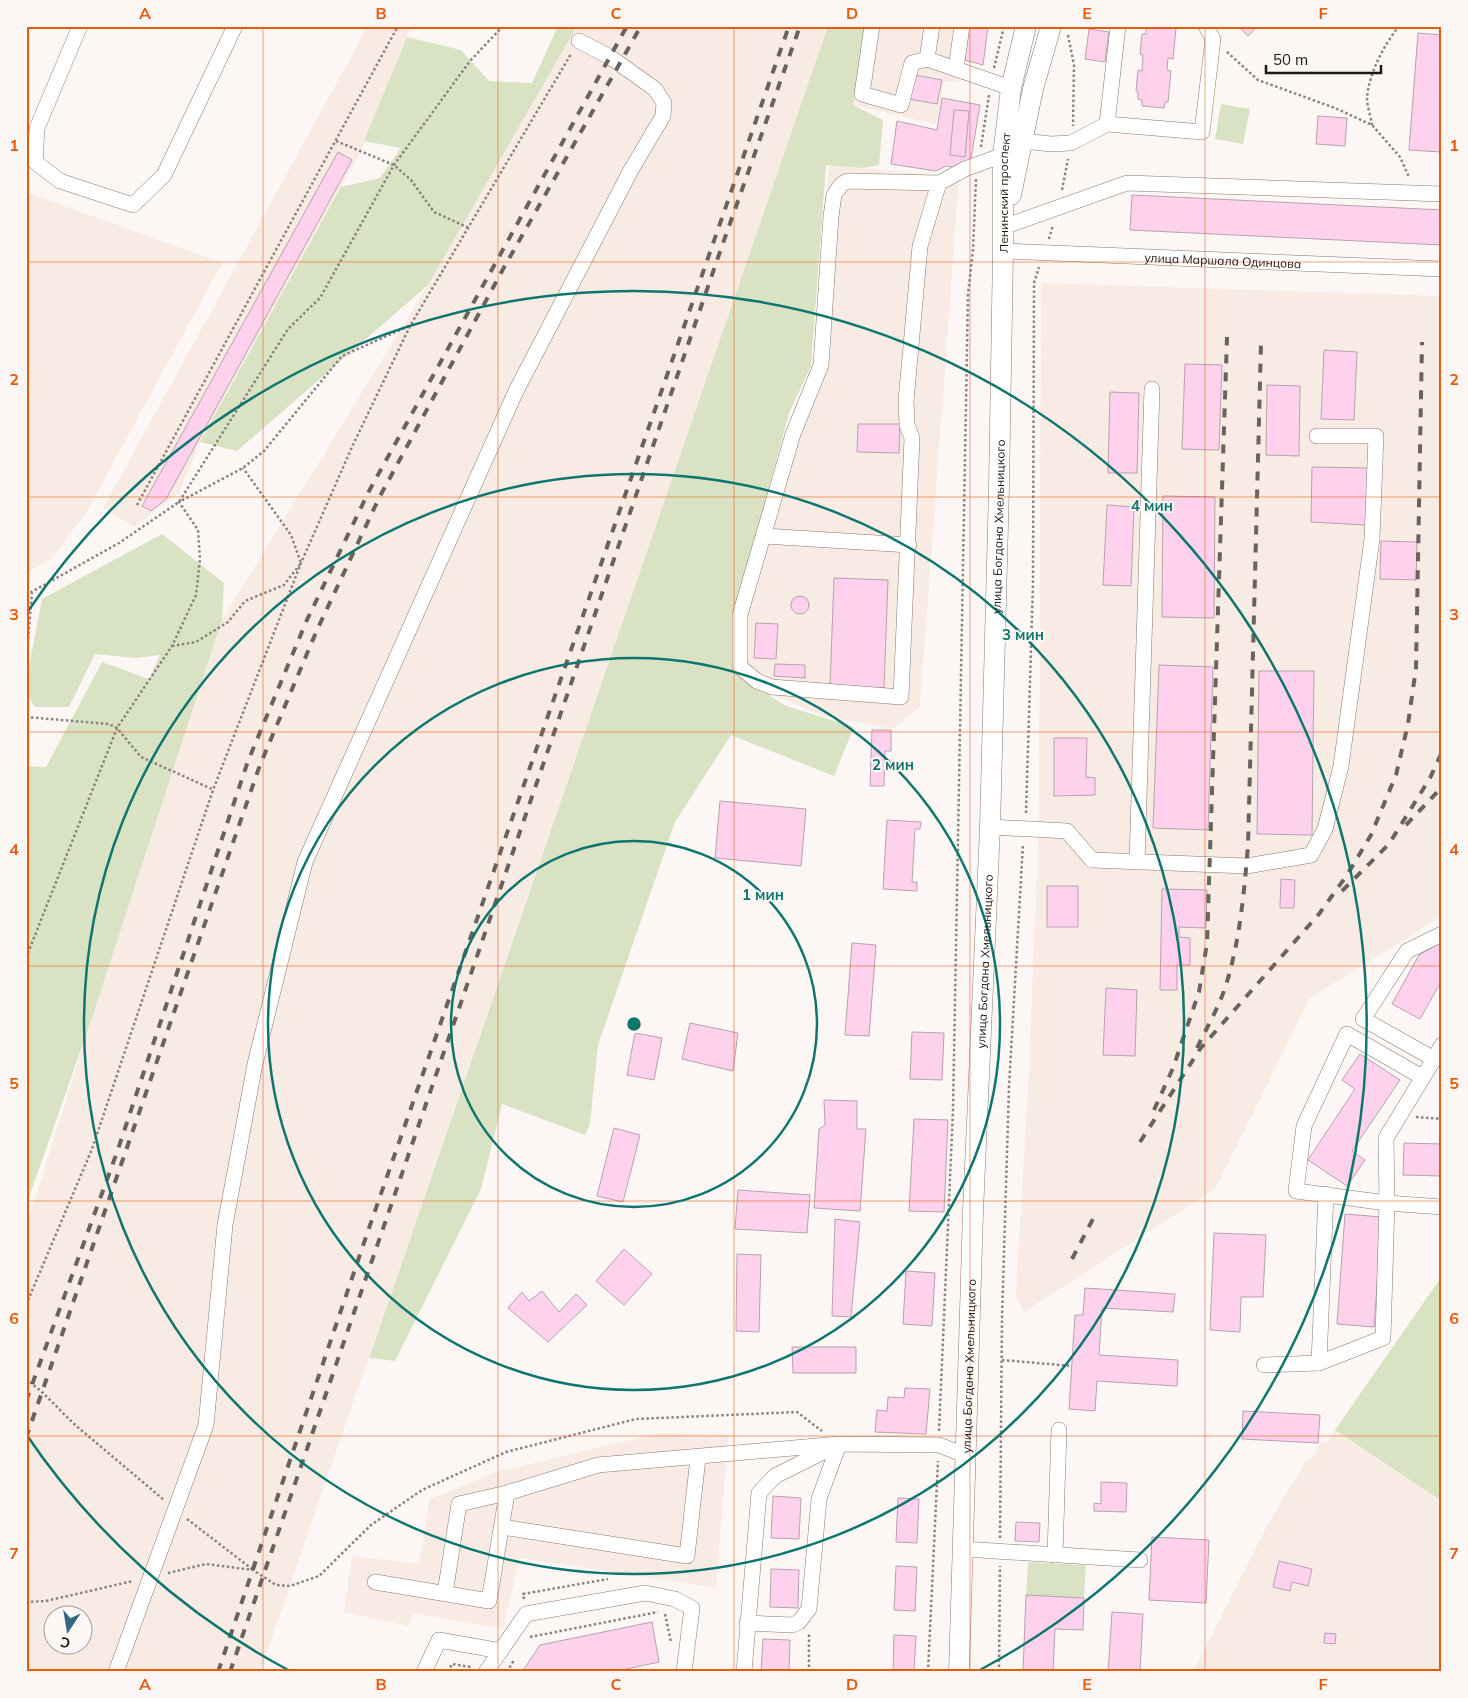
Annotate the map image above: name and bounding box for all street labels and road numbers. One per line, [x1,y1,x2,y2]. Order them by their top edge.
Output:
street label: Ленинский проспект [995,131,1013,253]
street label: улица Маршала Одинцова [1144,249,1302,271]
street label: улица Богдана Хмельницкого [988,439,1007,614]
street label: улица Богдана Хмельницкого [973,874,995,1049]
street label: улица Богдана Хмельницкого [958,1279,978,1454]

